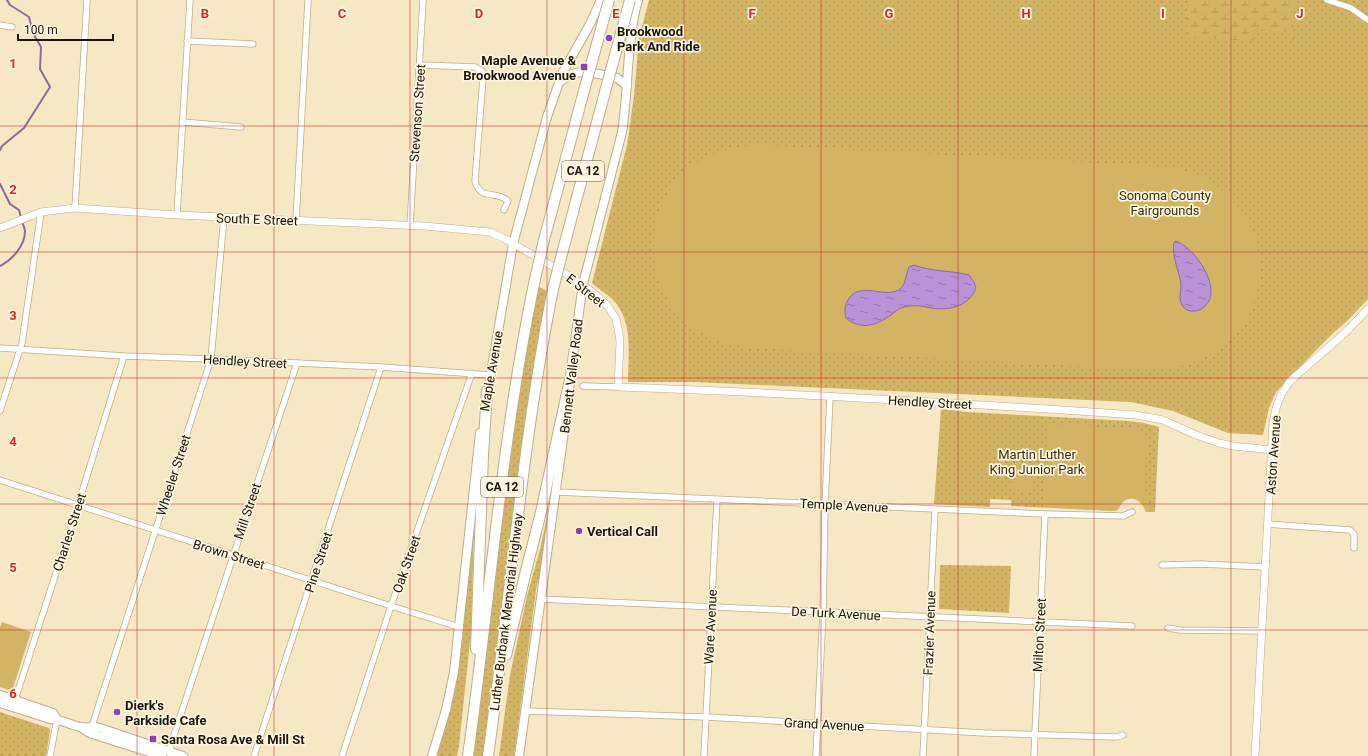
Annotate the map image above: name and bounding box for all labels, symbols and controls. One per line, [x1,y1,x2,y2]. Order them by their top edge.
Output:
text: B [201,6,209,21]
text: C [338,6,347,21]
text: D [475,6,483,21]
text: E [612,6,620,21]
text: F [748,6,756,21]
text: G [885,6,894,21]
text: H [1021,6,1031,21]
text: I [1161,6,1165,21]
text: J [1296,6,1304,21]
scale bar [18,16,113,42]
text: 100 m [24,23,58,37]
place label: Brookwood Park And Ride [617,24,700,54]
marker: Brookwood Park And Ride [604,33,614,43]
place label: Maple Avenue & Brookwood Avenue [463,53,576,83]
text: 1 [9,56,17,71]
marker: Maple Avenue & Brookwood Avenue [579,62,589,72]
street label: Stevenson Street [407,64,428,162]
road number: CA 12 [562,161,604,181]
text: 2 [9,182,17,197]
park label: Sonoma County Fairgrounds [1119,188,1211,218]
street label: South E Street [216,211,298,228]
street label: E Street [563,271,608,310]
text: 3 [9,308,17,323]
street label: Bennett Valley Road [557,318,586,434]
street label: Maple Avenue [477,330,506,413]
street label: Hendley Street [202,352,287,371]
street label: Hendley Street [887,393,972,412]
street label: Aston Avenue [1263,415,1284,495]
street label: Wheeler Street [153,433,194,518]
text: 4 [9,434,17,449]
park label: Martin Luther King Junior Park [990,447,1085,477]
road number: CA 12 [481,477,523,497]
street label: Mill Street [231,481,264,541]
street label: Charles Street [50,491,89,573]
street label: Temple Avenue [799,496,889,515]
street label: Luther Burbank Memorial Highway [487,513,526,712]
place label: Vertical Call [587,524,658,539]
marker: Vertical Call [574,526,584,536]
street label: Pine Street [302,530,335,594]
street label: Oak Street [390,533,423,595]
street label: Brown Street [191,536,267,573]
text: 5 [9,560,17,575]
street label: Ware Avenue [701,589,720,665]
street label: Frazier Avenue [921,590,938,676]
street label: Milton Street [1030,598,1049,672]
street label: De Turk Avenue [791,604,881,623]
text: 6 [9,686,17,701]
place label: Dierk's Parkside Cafe [125,698,207,728]
marker: Dierk's Parkside Cafe [112,707,122,717]
street label: Grand Avenue [783,715,865,734]
place label: Santa Rosa Ave & Mill St [161,732,305,747]
marker: Santa Rosa Ave & Mill St [148,734,158,744]

